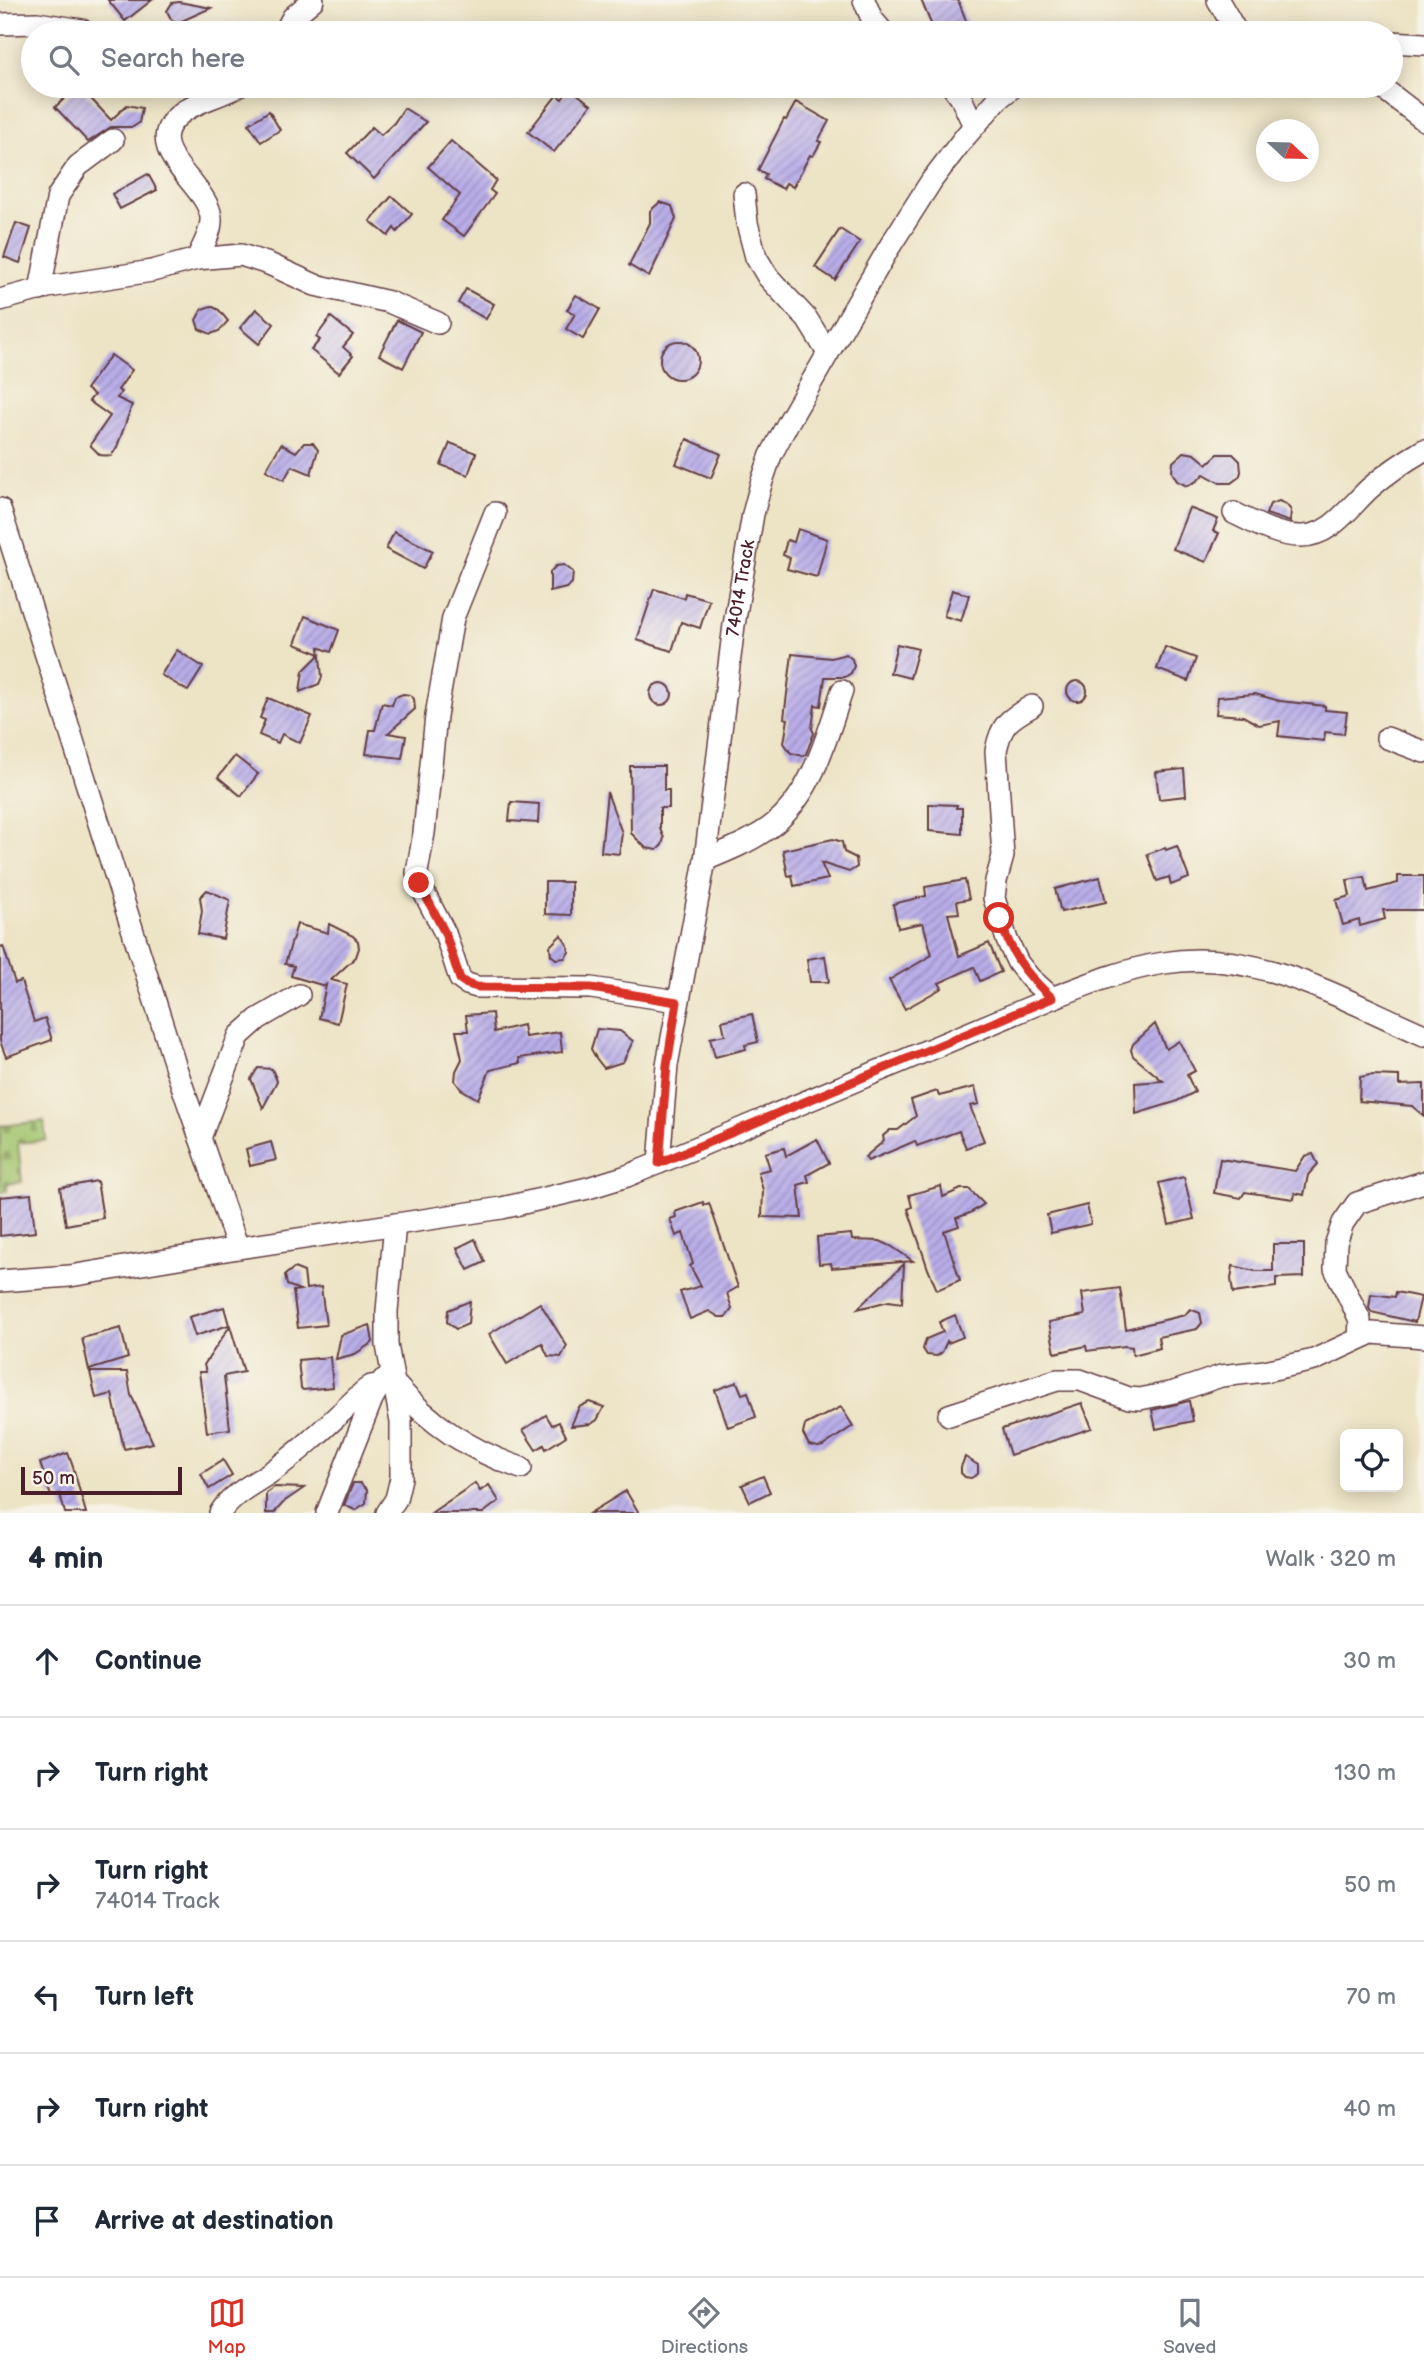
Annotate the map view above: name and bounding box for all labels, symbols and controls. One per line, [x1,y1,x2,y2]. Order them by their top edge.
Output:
search box [21,21,1403,98]
icon: search [45,41,83,79]
text: Search here [101,44,245,75]
north arrow [1256,119,1319,182]
street label: 74014 Track [723,538,759,638]
route end [403,867,434,898]
route start [983,902,1014,933]
map controls [1340,1429,1403,1492]
button: locate [1340,1429,1403,1492]
scale bar [21,1464,182,1496]
text: 50 m [32,1467,75,1490]
text: 4 min [28,1541,103,1577]
text: Walk · 320 m [1265,1545,1396,1573]
icon: ahead [28,1642,66,1680]
text: Continue [95,1646,202,1677]
text: 30 m [1343,1647,1396,1675]
icon: right [28,1754,66,1792]
text: Turn right [95,1758,208,1789]
text: 130 m [1334,1759,1396,1787]
text: Turn right [95,1856,208,1887]
icon: right [28,1866,66,1904]
text: 50 m [1344,1871,1396,1899]
text: 74014 Track [95,1887,219,1915]
icon: left [28,1978,66,2016]
text: Turn left [95,1982,194,2013]
text: 70 m [1346,1983,1396,2011]
icon: right [28,2090,66,2128]
text: Turn right [95,2094,208,2125]
text: 40 m [1343,2095,1396,2123]
icon: arrive [28,2202,66,2240]
text: Arrive at destination [95,2206,334,2237]
tab: Map [208,2294,246,2359]
tab: Directions [661,2294,748,2359]
tab: Saved [1163,2294,1216,2359]

